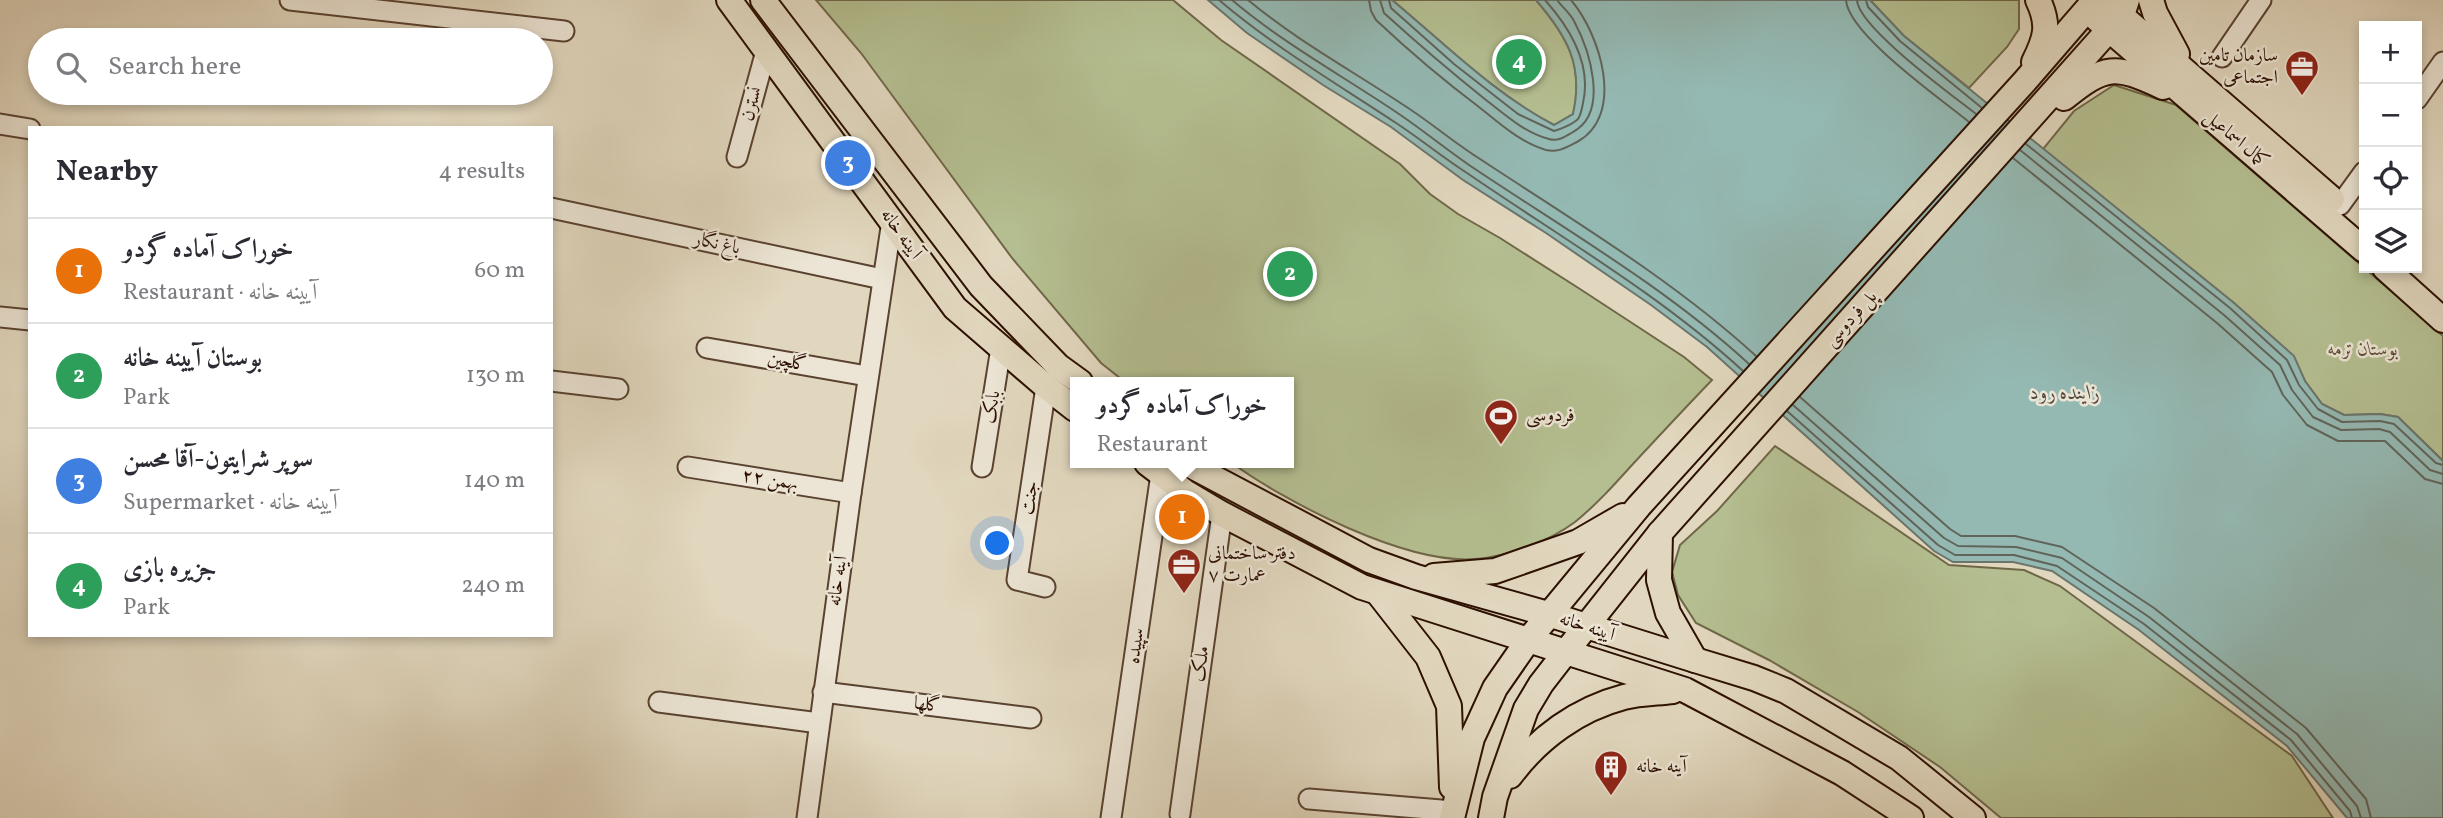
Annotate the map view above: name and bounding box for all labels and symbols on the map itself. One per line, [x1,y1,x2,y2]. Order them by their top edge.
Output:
pin: 4 [1496,36,1542,88]
place label: سازمان تامین اجتماعی [2199,43,2278,91]
office icon: سازمان تامین اجتماعی [2283,48,2321,97]
street label: نسترن [735,84,769,124]
street label: کمال اسماعیل [2198,104,2274,174]
pin: 3 [825,137,871,189]
street label: آیینه خانه [874,203,929,266]
street label: باغ نگار [689,225,743,263]
pin: 2 [1267,248,1313,300]
street label: پل فردوسی [1818,284,1884,353]
park label: بوستان ترمه [2328,337,2399,363]
street label: گلچین [765,346,809,378]
water label: زاینده رود [2030,379,2100,408]
street label: بابک [977,389,1007,425]
sports icon: فردوسی [1482,397,1520,446]
place label: فردوسی [1526,403,1575,429]
street label: ۲۲ بهمن [740,463,800,497]
street label: جنت [1015,479,1045,517]
pin: 1 [1159,491,1205,543]
your location [980,526,1014,560]
place label: دفتر ساختمانی عمارت ۷ [1208,541,1296,589]
office icon: دفتر ساختمانی عمارت ۷ [1165,546,1203,595]
street label: آینه خانه [822,552,855,608]
street label: آیینه خانه [1556,606,1620,649]
street label: سپیده [1121,626,1151,666]
street label: ملک [1186,644,1216,684]
street label: گلها [912,690,942,720]
building icon: آینه خانه [1592,748,1630,797]
place label: آینه خانه [1636,754,1688,780]

